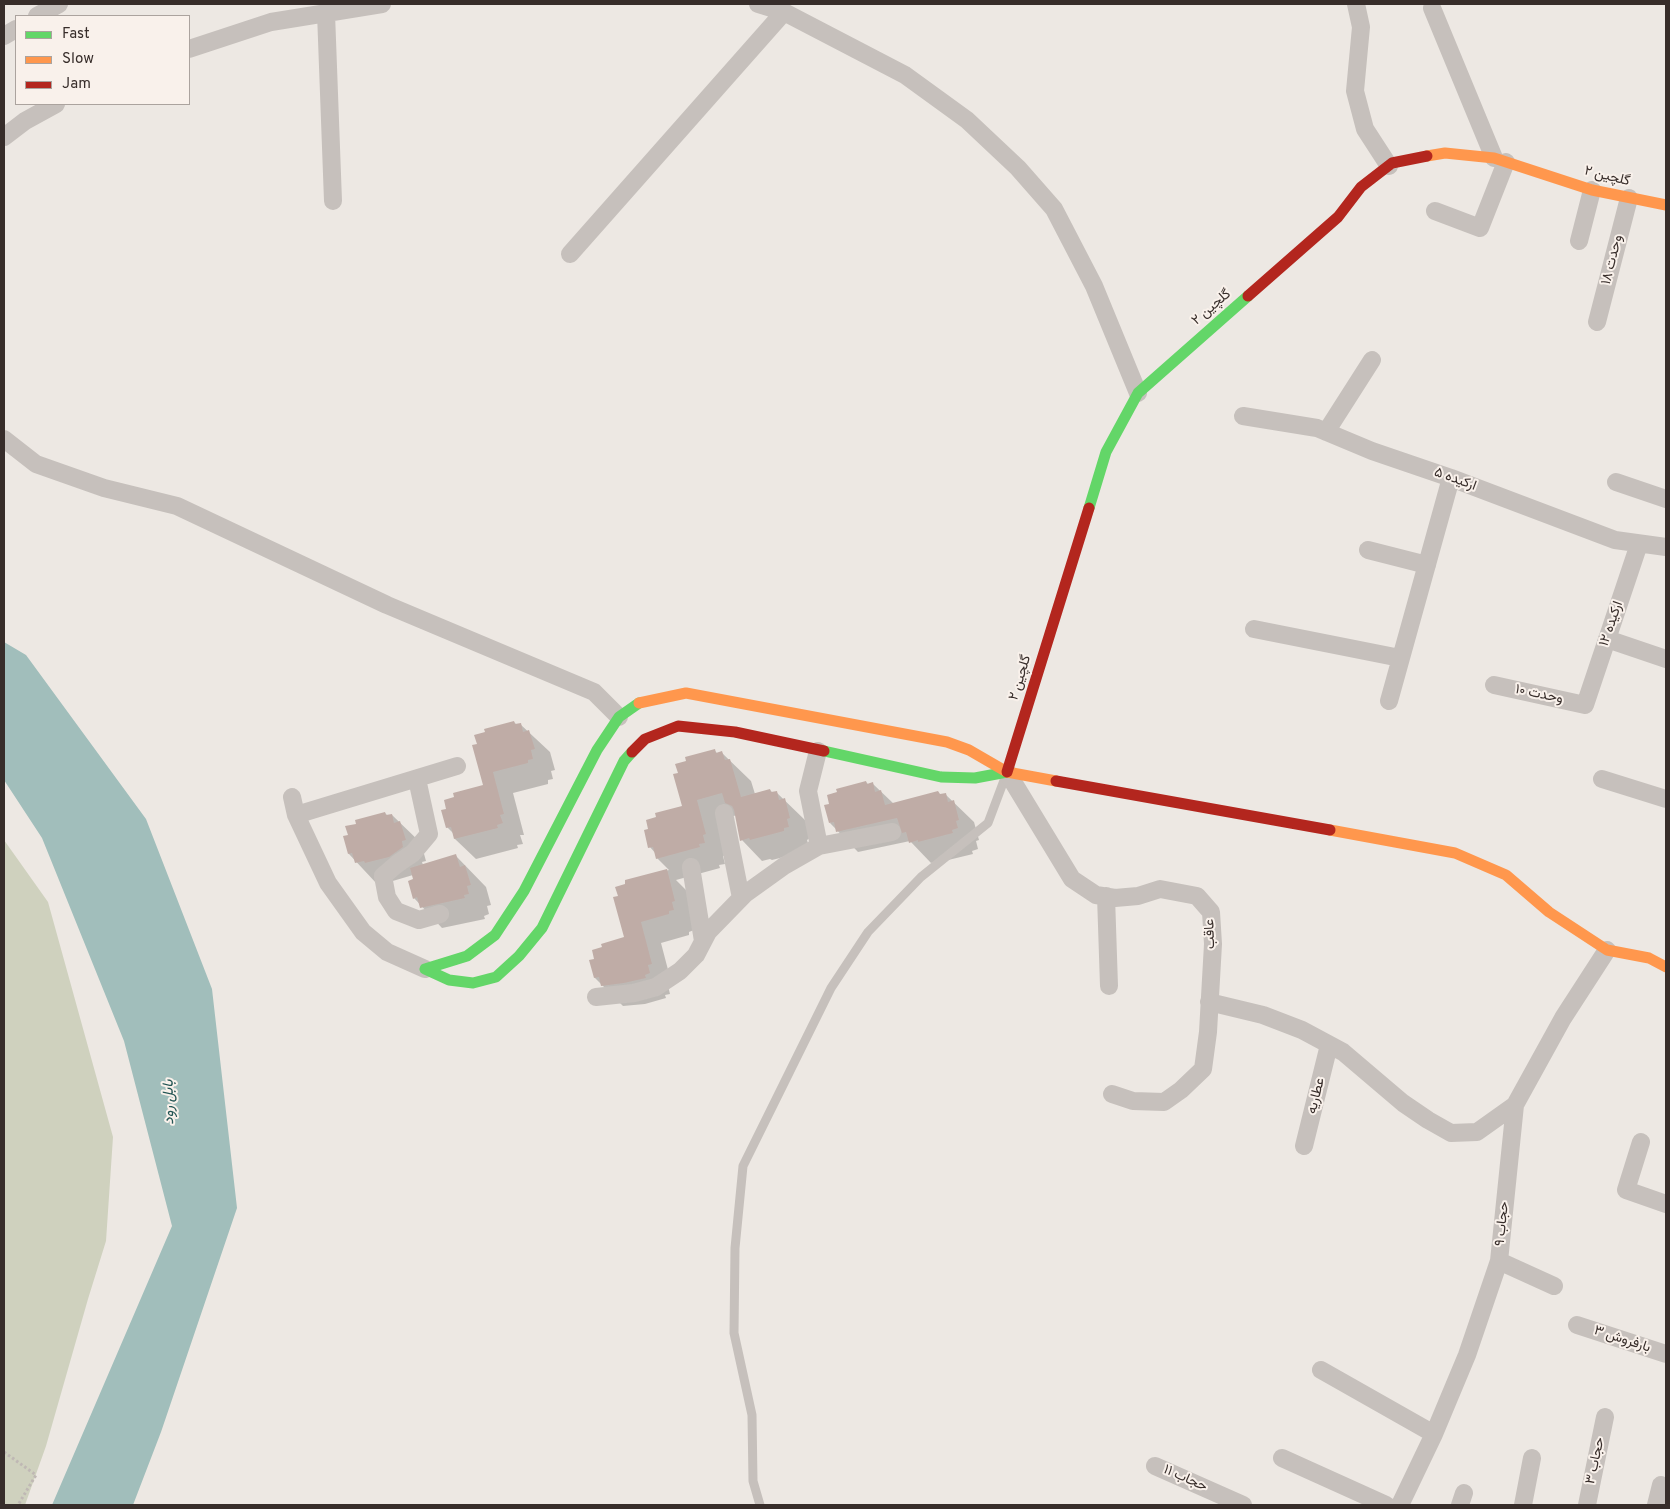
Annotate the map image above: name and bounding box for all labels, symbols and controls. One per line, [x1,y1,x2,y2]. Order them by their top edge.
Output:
legend [15,15,190,105]
text: Fast [62,25,90,44]
text: Slow [62,50,94,69]
text: Jam [62,75,91,94]
street label: گلچین ۲ [1582,163,1632,191]
street label: وحدت ۱۸ [1599,233,1627,287]
street label: گلچین ۲ [1189,286,1235,330]
street label: ارکیده ۵ [1432,465,1478,495]
street label: ارکیده ۱۲ [1596,599,1628,649]
street label: گلچین ۲ [1006,653,1036,703]
street label: وحدت ۱۰ [1514,682,1564,708]
street label: عاقب [1202,919,1220,949]
street label: عطاریه [1304,1076,1330,1116]
water label: بابل رود [161,1079,179,1125]
street label: حجاب ۹ [1492,1201,1514,1247]
street label: بارفروش ۳ [1592,1323,1652,1357]
street label: حجاب ۳ [1583,1436,1609,1486]
street label: حجاب ۱۱ [1160,1462,1210,1496]

